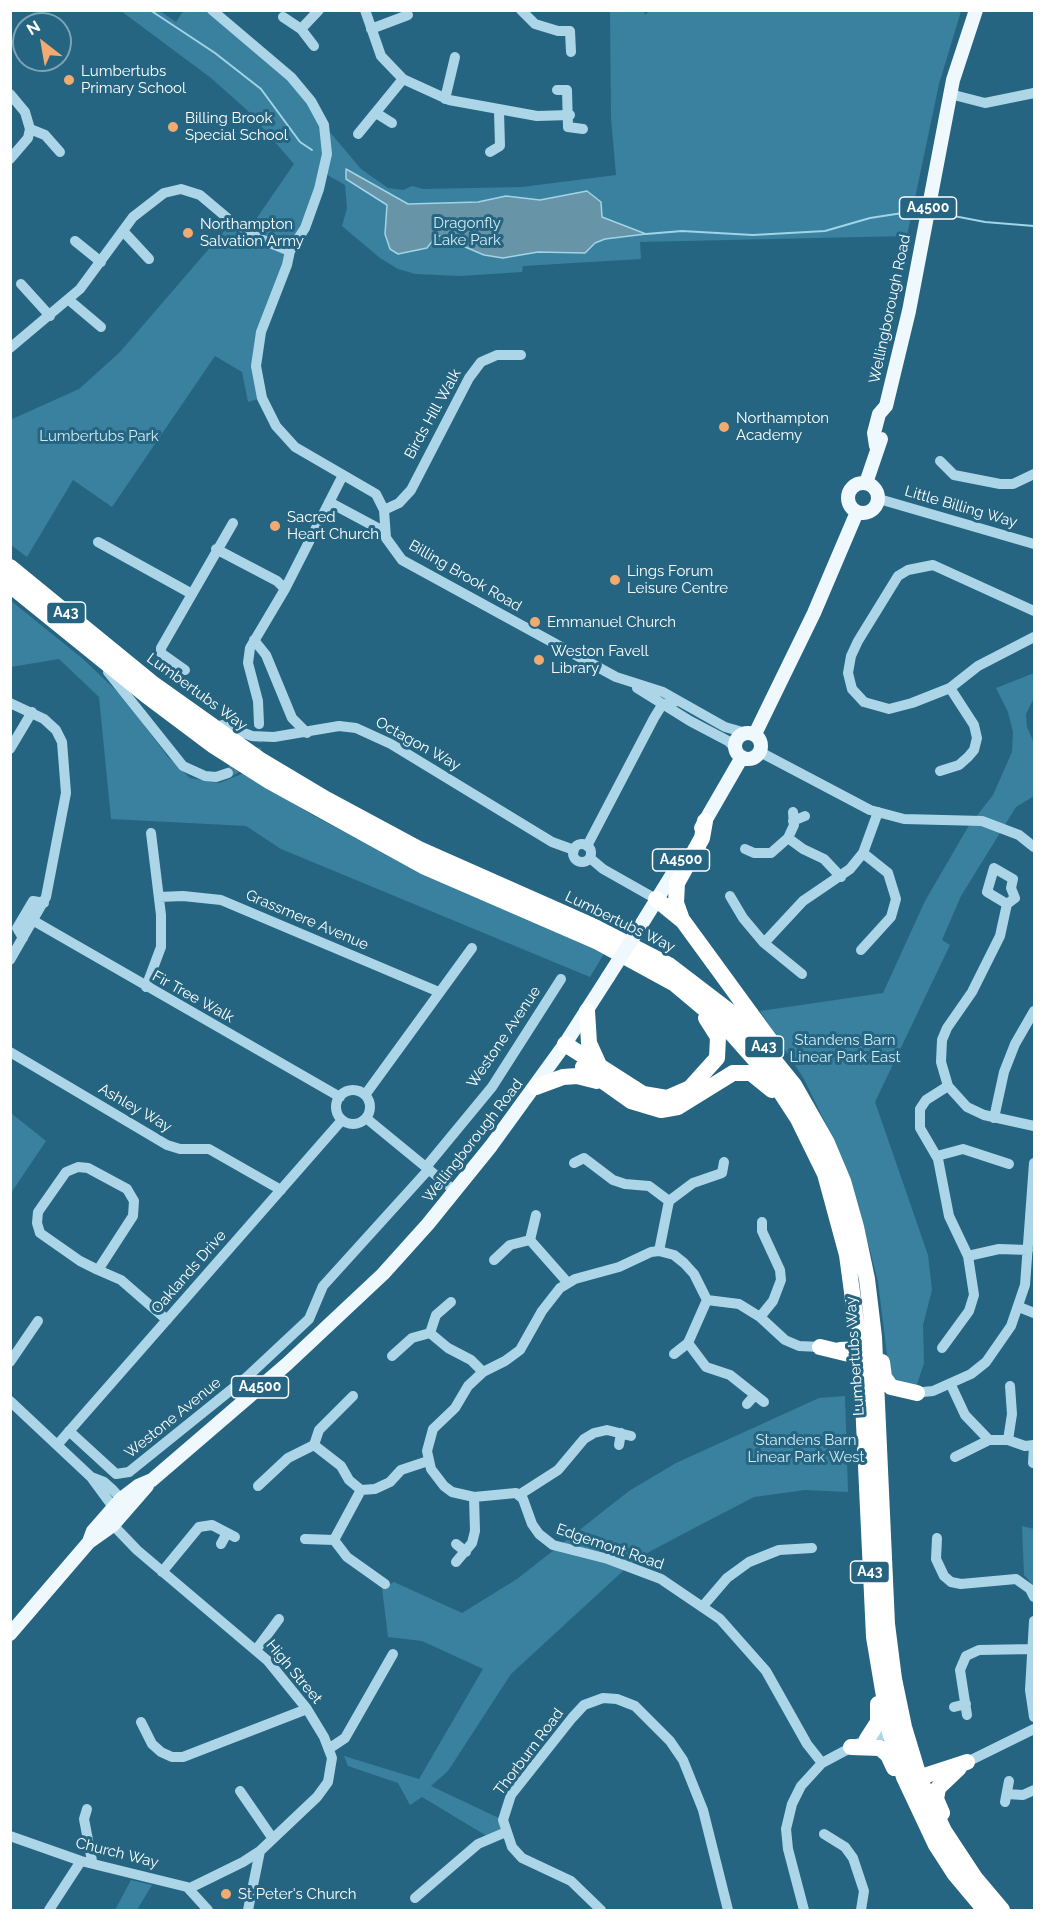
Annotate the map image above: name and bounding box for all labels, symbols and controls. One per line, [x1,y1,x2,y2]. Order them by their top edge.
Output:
north arrow [12,12,72,72]
text: N [23,17,44,39]
place label: Lumbertubs Primary School [81,62,186,97]
marker: Lumbertubs Primary School [62,73,76,87]
place label: Billing Brook Special School [185,109,288,144]
marker: Billing Brook Special School [166,120,180,134]
road number: A4500 [900,197,956,219]
park label: Dragonfly Lake Park [433,214,501,249]
place label: Northampton Salvation Army [200,215,304,250]
marker: Northampton Salvation Army [181,226,195,240]
street label: Wellingborough Road [865,233,915,385]
street label: Birds Hill Walk [401,366,465,462]
place label: Northampton Academy [736,409,829,444]
marker: Northampton Academy [717,420,731,434]
park label: Lumbertubs Park [39,427,159,445]
street label: Little Billing Way [903,482,1019,532]
place label: Sacred Heart Church [287,508,379,543]
marker: Sacred Heart Church [268,519,282,533]
street label: Billing Brook Road [405,536,525,616]
place label: Lings Forum Leisure Centre [627,562,728,597]
marker: Lings Forum Leisure Centre [608,573,622,587]
road number: A43 [46,602,86,624]
place label: Emmanuel Church [547,613,676,631]
marker: Emmanuel Church [528,615,542,629]
place label: Weston Favell Library [551,642,649,677]
street label: Lumbertubs Way [143,649,251,735]
marker: Weston Favell Library [532,653,546,667]
street label: Octagon Way [372,713,464,775]
road number: A4500 [652,849,710,871]
street label: Grassmere Avenue [243,886,371,954]
street label: Lumbertubs Way [562,888,678,956]
street label: Fir Tree Walk [149,967,237,1027]
street label: Westone Avenue [463,983,545,1091]
park label: Standens Barn Linear Park East [790,1031,900,1066]
road number: A43 [744,1036,783,1058]
street label: Wellingborough Road [419,1076,527,1206]
street label: Ashley Way [95,1080,175,1136]
street label: Oaklands Drive [148,1227,230,1317]
street label: Lumbertubs Way [842,1296,868,1416]
street label: Westone Avenue [121,1374,225,1462]
road number: A4500 [232,1376,288,1398]
park label: Standens Barn Linear Park West [747,1431,865,1466]
street label: Edgemont Road [554,1520,666,1574]
road number: A43 [850,1561,890,1583]
street label: High Street [262,1636,326,1708]
street label: Thorburn Road [490,1705,568,1799]
street label: Church Way [74,1834,160,1872]
place label: St Peter's Church [238,1885,357,1903]
marker: St Peter's Church [219,1887,233,1901]

